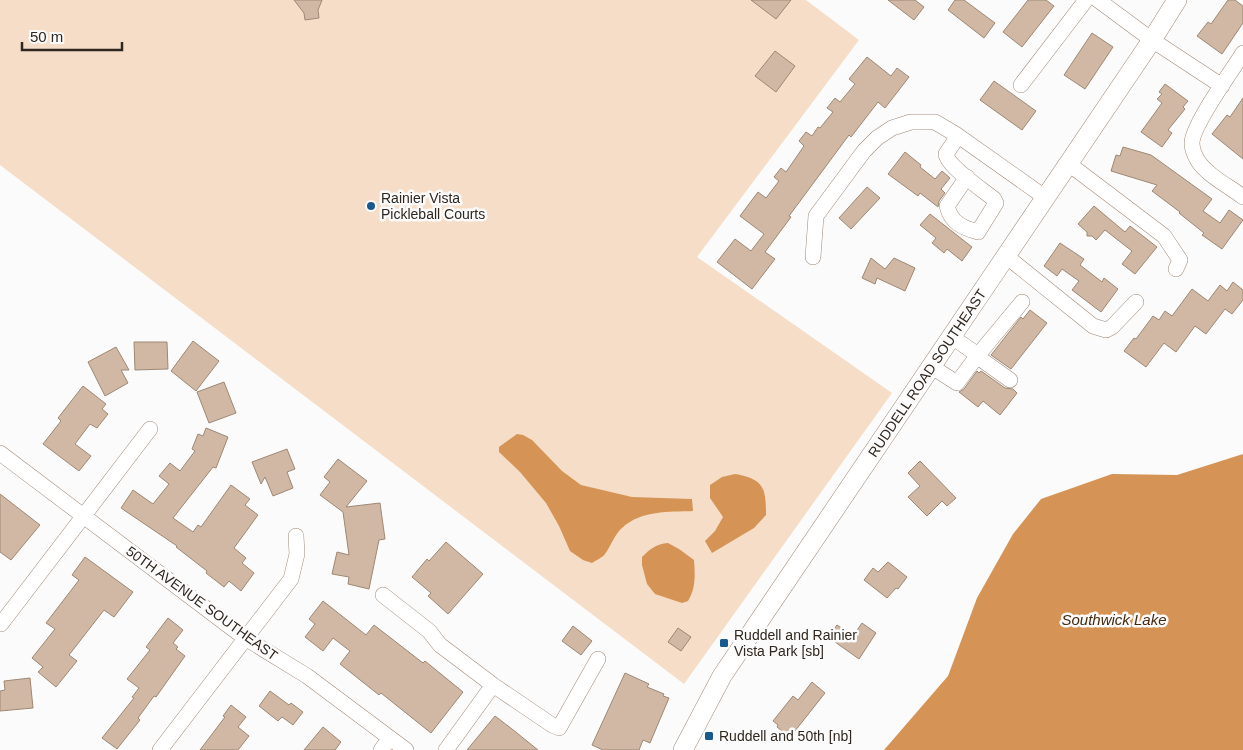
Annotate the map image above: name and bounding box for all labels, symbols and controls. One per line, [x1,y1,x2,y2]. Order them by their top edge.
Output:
scale bar [22,20,122,52]
text: 50 m [30,28,63,45]
place label: Rainier Vista Pickleball Courts [381,190,485,222]
marker: Rainier Vista Pickleball Courts [365,200,377,212]
street label: RUDDELL ROAD SOUTHEAST [865,286,989,460]
street label: 50TH AVENUE SOUTHEAST [123,543,281,664]
water label: Southwick Lake [1061,611,1167,628]
place label: Ruddell and Rainier Vista Park [sb] [734,627,857,659]
marker: Ruddell and Rainier Vista Park [sb] [718,637,730,649]
place label: Ruddell and 50th [nb] [719,728,852,744]
marker: Ruddell and 50th [nb] [703,730,715,742]

